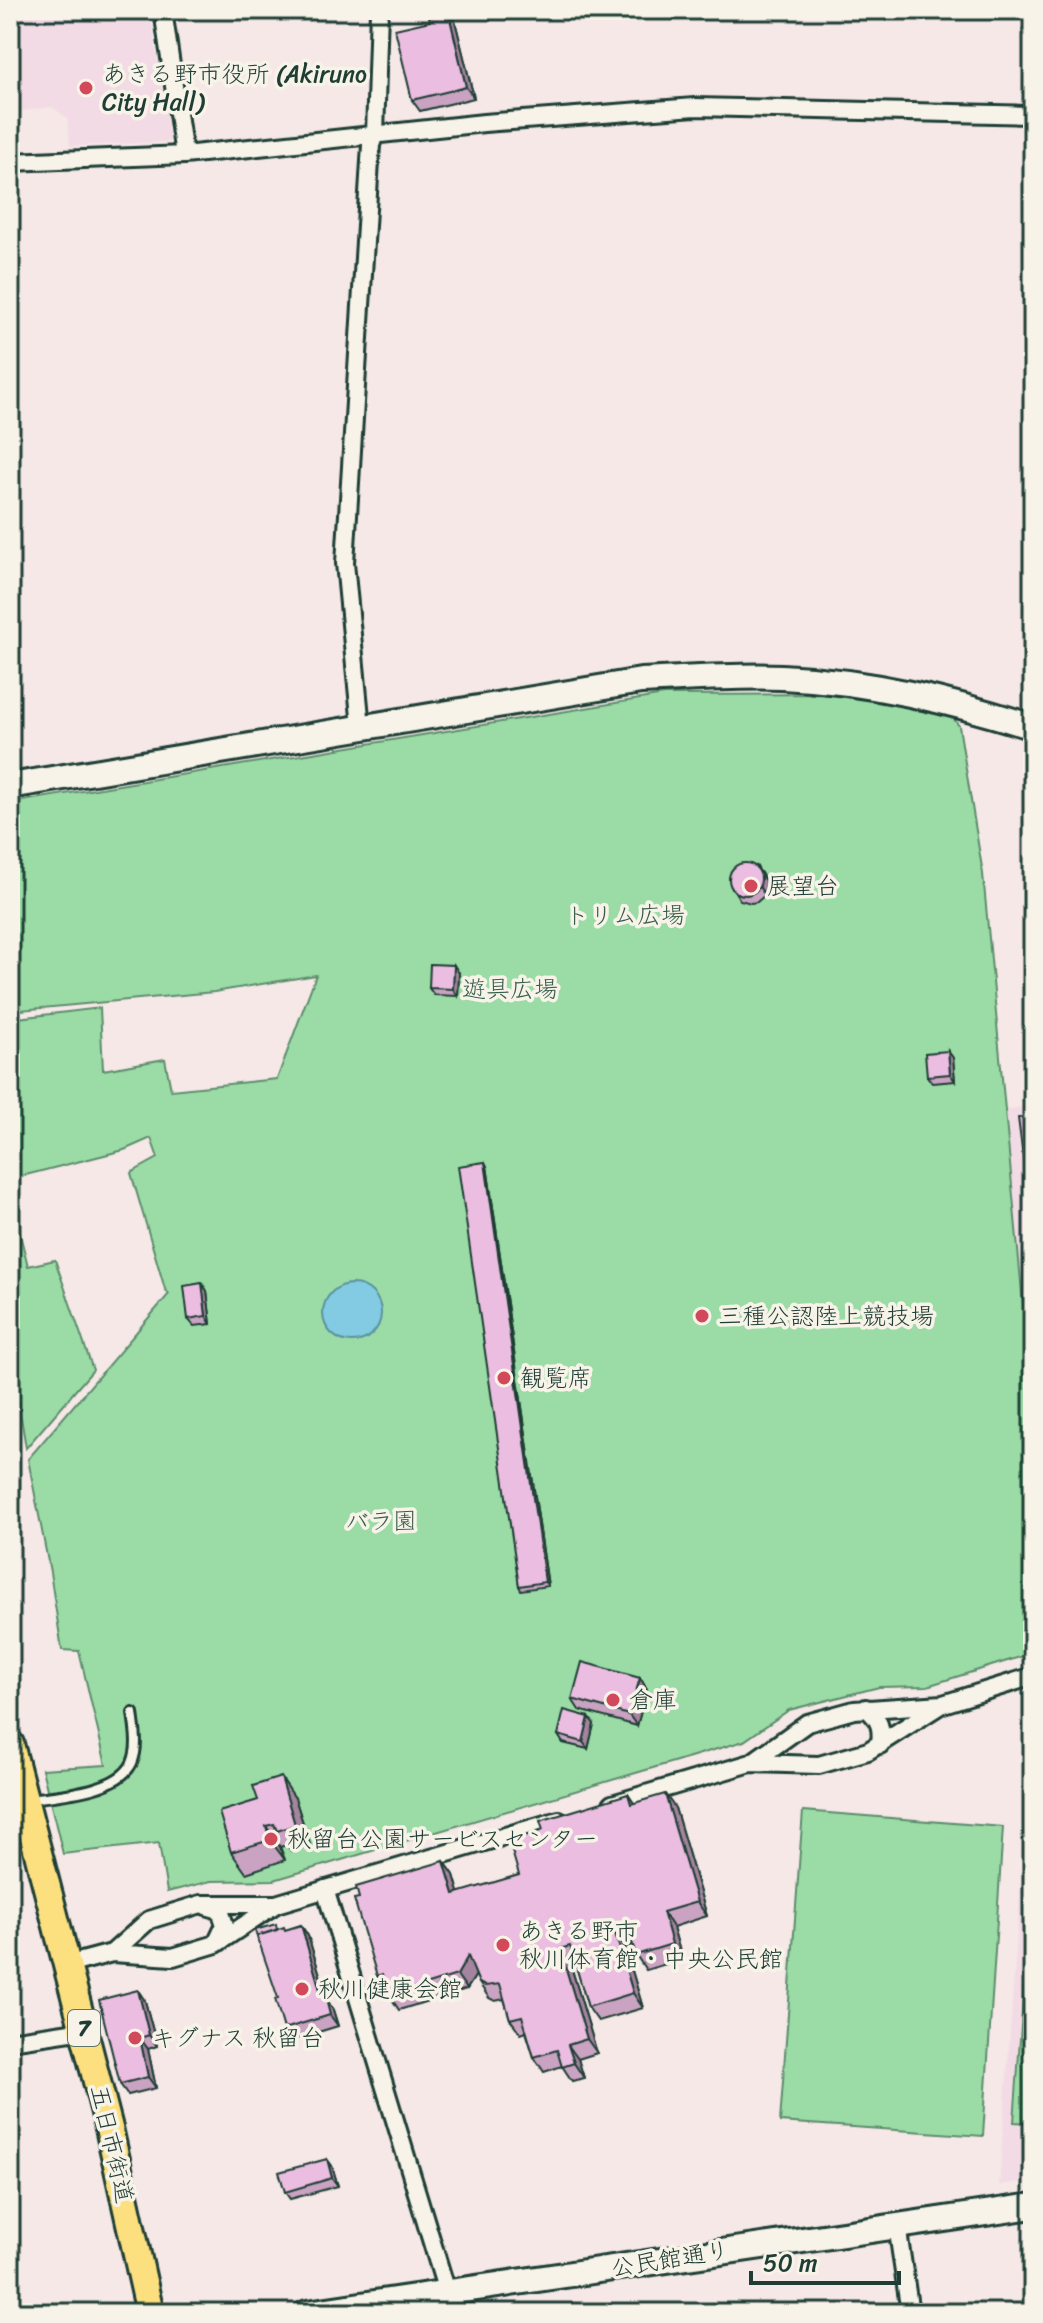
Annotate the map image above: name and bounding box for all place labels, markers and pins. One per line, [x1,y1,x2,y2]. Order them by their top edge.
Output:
place label: あきる野市役所 (Akiruno City Hall) [102,53,367,123]
marker: あきる野市役所 (Akiruno City Hall) [77,79,95,97]
place label: 展望台 [767,865,839,907]
marker: 展望台 [742,877,760,895]
place label: 三種公認陸上競技場 [718,1295,934,1337]
marker: 三種公認陸上競技場 [693,1307,711,1325]
place label: 観覧席 [520,1357,592,1399]
marker: 観覧席 [495,1369,513,1387]
place label: 倉庫 [629,1679,677,1721]
marker: 倉庫 [604,1691,622,1709]
place label: 秋留台公園サービスセンター [287,1818,598,1860]
marker: 秋留台公園サービスセンター [262,1830,280,1848]
place label: あきる野市 秋川体育館・中央公民館 [519,1910,783,1980]
marker: あきる野市 秋川体育館・中央公民館 [494,1936,512,1954]
place label: 秋川健康会館 [318,1968,462,2010]
marker: 秋川健康会館 [293,1980,311,1998]
place label: キグナス 秋留台 [151,2017,324,2059]
marker: キグナス 秋留台 [126,2029,144,2047]

